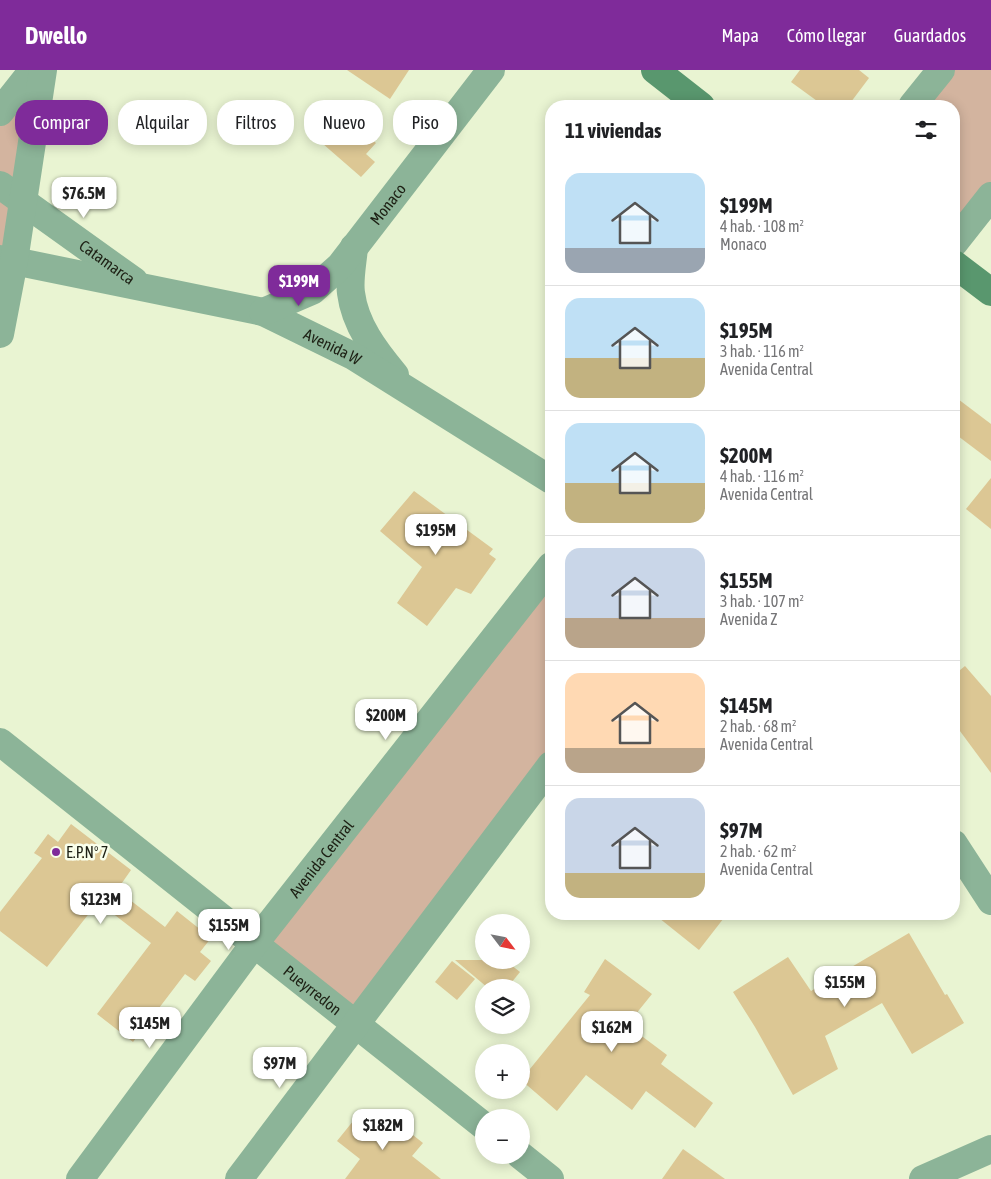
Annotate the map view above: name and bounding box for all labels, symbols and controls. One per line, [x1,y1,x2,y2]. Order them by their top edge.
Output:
text: Dwello [25,22,87,49]
text: Mapa [721,25,759,46]
text: Cómo llegar [787,25,866,46]
text: Guardados [894,25,966,46]
chip: Comprar [15,100,108,145]
chip: Alquilar [118,100,207,145]
chip: Filtros [217,100,294,145]
chip: Nuevo [304,100,383,145]
chip: Piso [393,100,457,145]
icon: filters [912,116,940,144]
text: 11 viviendas [565,118,661,142]
pin: $76.5M [43,176,125,219]
street label: Monaco [366,180,409,228]
text: $76.5M [63,184,105,202]
icon: home [605,193,665,253]
text: $199M [720,193,773,217]
text: 4 hab. · 108 m² [720,217,804,235]
text: Monaco [720,235,767,253]
street label: Catamarca [76,236,138,288]
pin: $199M [264,264,334,307]
text: $199M [279,272,319,290]
icon: home [605,318,665,378]
text: $195M [720,318,773,342]
street label: Avenida W [301,324,365,368]
text: 3 hab. · 116 m² [720,342,804,360]
text: Avenida Central [720,360,813,378]
icon: home [605,443,665,503]
text: $200M [720,443,773,467]
text: 4 hab. · 116 m² [720,467,804,485]
text: Avenida Central [720,485,813,503]
pin: $195M [401,514,471,556]
text: $195M [416,521,456,539]
icon: home [605,568,665,628]
text: $155M [720,568,773,592]
text: 3 hab. · 107 m² [720,592,804,610]
text: Avenida Z [720,610,777,628]
icon: home [605,693,665,753]
text: $145M [720,693,773,717]
pin: $200M [351,698,421,741]
text: $200M [366,706,406,724]
text: 2 hab. · 68 m² [720,717,796,735]
text: Avenida Central [720,735,813,753]
street label: Avenida Central [285,816,357,901]
icon: home [605,818,665,878]
text: $97M [720,818,763,842]
text: 2 hab. · 62 m² [720,842,796,860]
place label: E.P.N° 7 [66,843,108,861]
marker: E.P.N° 7 [50,846,62,858]
text: Avenida Central [720,860,813,878]
pin: $123M [66,882,136,925]
text: $123M [81,890,121,908]
pin: $155M [194,908,264,951]
north arrow [475,914,530,969]
map controls [475,914,530,1164]
text: $155M [209,916,249,934]
street label: Pueyrredon [280,962,345,1018]
pin: $155M [810,966,880,1008]
text: $155M [825,973,865,991]
button: layers [475,979,530,1034]
pin: $145M [115,1006,185,1049]
pin: $162M [577,1010,647,1053]
text: $145M [130,1014,170,1032]
text: $162M [592,1018,632,1036]
button: + [475,1044,530,1099]
pin: $97M [250,1046,310,1089]
text: $97M [264,1054,296,1072]
pin: $182M [348,1108,418,1151]
button: − [475,1109,530,1164]
text: $182M [363,1116,403,1134]

